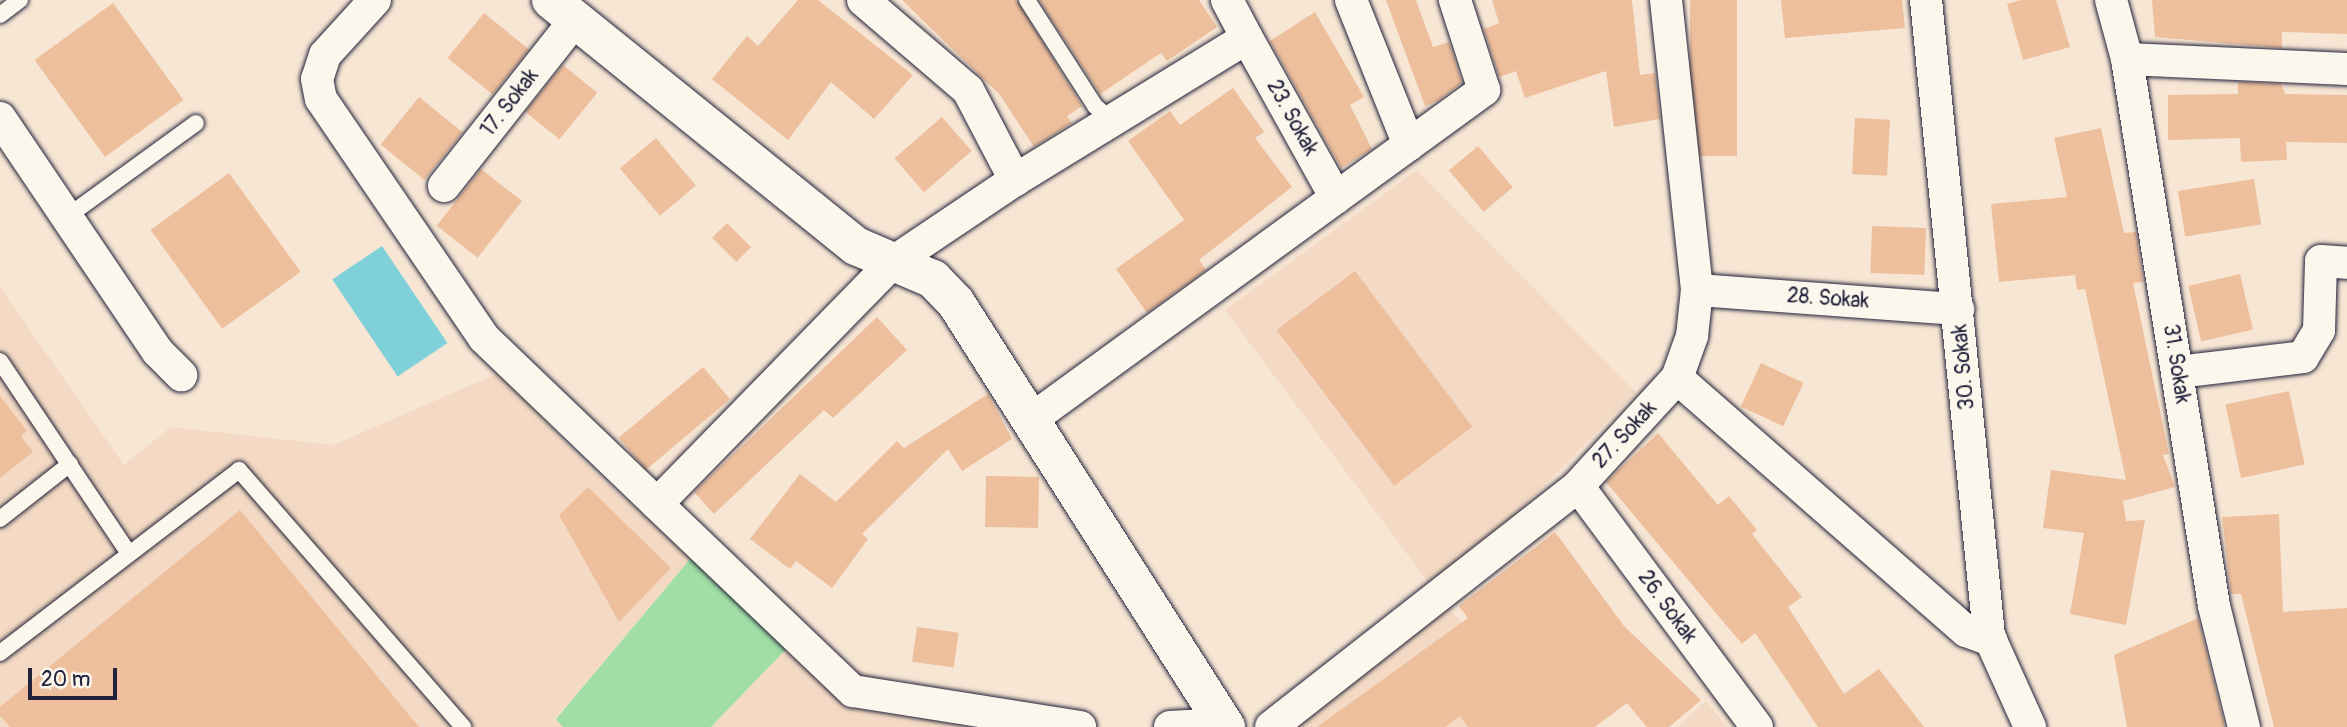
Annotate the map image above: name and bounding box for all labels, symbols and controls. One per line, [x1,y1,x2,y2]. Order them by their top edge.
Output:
street label: 17. Sokak [476,64,544,142]
street label: 23. Sokak [1261,76,1323,160]
street label: 28. Sokak [1786,284,1870,314]
street label: 30. Sokak [1948,323,1980,411]
street label: 31. Sokak [2157,323,2195,405]
street label: 27. Sokak [1588,396,1662,474]
street label: 26. Sokak [1632,566,1702,648]
scale bar [32,654,121,698]
text: 20 m [41,666,90,693]

